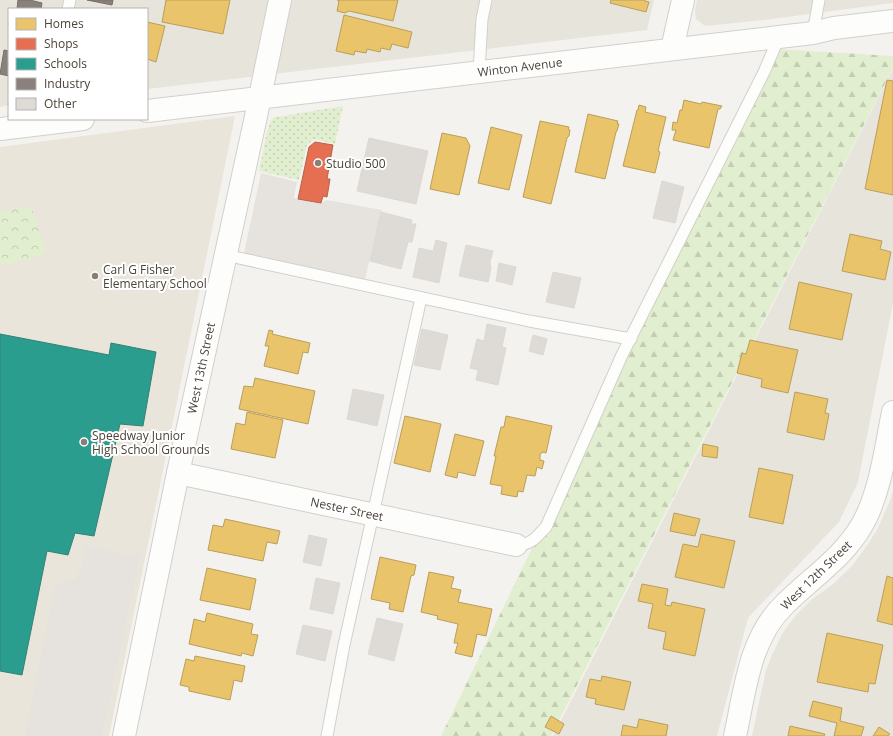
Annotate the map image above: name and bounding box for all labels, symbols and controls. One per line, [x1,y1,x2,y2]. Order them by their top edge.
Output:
legend [8,8,148,120]
text: Homes [44,15,84,32]
text: Shops [44,35,79,52]
street label: Winton Avenue [477,53,564,81]
text: Schools [44,55,87,72]
text: Industry [44,75,91,92]
text: Other [44,95,77,112]
place label: Studio 500 [326,155,386,172]
marker: Studio 500 [313,158,323,168]
place label: Carl G Fisher Elementary School [103,261,207,292]
marker: Carl G Fisher Elementary School [90,271,100,281]
street label: West 13th Street [183,321,219,415]
place label: Speedway Junior High School Grounds [92,427,210,458]
marker: Speedway Junior High School Grounds [79,437,89,447]
street label: Nester Street [309,493,385,525]
street label: West 12th Street [777,537,855,613]

